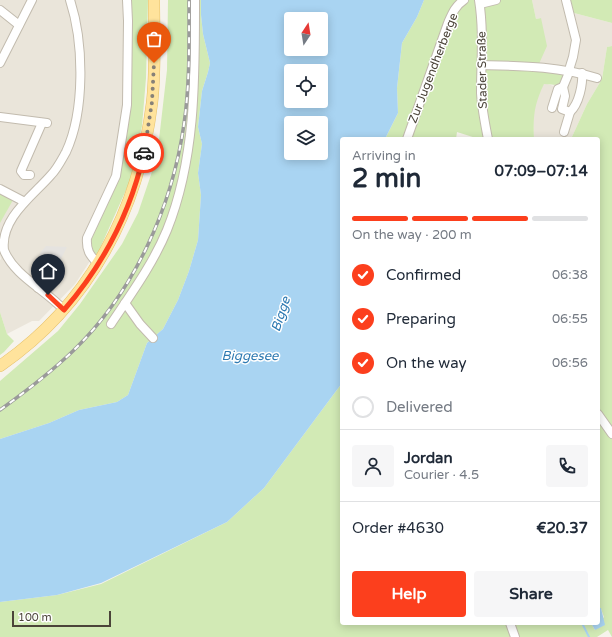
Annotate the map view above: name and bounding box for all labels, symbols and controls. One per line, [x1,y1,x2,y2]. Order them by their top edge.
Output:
street label: Zur Jugendherberge [406,11,461,125]
north arrow [284,12,328,56]
map controls [284,12,328,160]
pin [137,22,171,63]
icon: bag [143,28,165,50]
street label: Stader Straße [474,31,490,109]
button: locate [284,64,328,108]
button: layers [284,116,328,160]
courier [124,133,164,173]
icon: car [133,142,155,164]
text: Arriving in [352,148,416,164]
text: 07:09–07:14 [495,162,588,180]
text: 2 min [352,163,421,194]
text: On the way · 200 m [352,227,472,243]
pin [31,254,65,295]
icon: home [37,260,59,282]
icon: check [352,264,374,286]
text: Confirmed [386,266,461,284]
text: 06:38 [552,267,588,283]
water label: Bigge [268,294,294,334]
icon: check [352,308,374,330]
text: Preparing [386,310,456,328]
text: 06:55 [552,311,588,327]
water label: Biggesee [222,348,279,364]
icon: check [352,352,374,374]
text: On the way [386,354,466,372]
text: 06:56 [552,355,588,371]
text: Delivered [386,398,453,416]
button: person [352,445,394,487]
button: phone [546,445,588,487]
text: Jordan [404,449,453,467]
text: Courier · 4.5 [404,467,479,483]
text: Order #4630 [352,519,444,537]
text: €20.37 [536,519,588,537]
button: Help [352,571,466,617]
button: Share [474,571,588,617]
scale bar [12,609,111,628]
text: 100 m [18,611,52,624]

